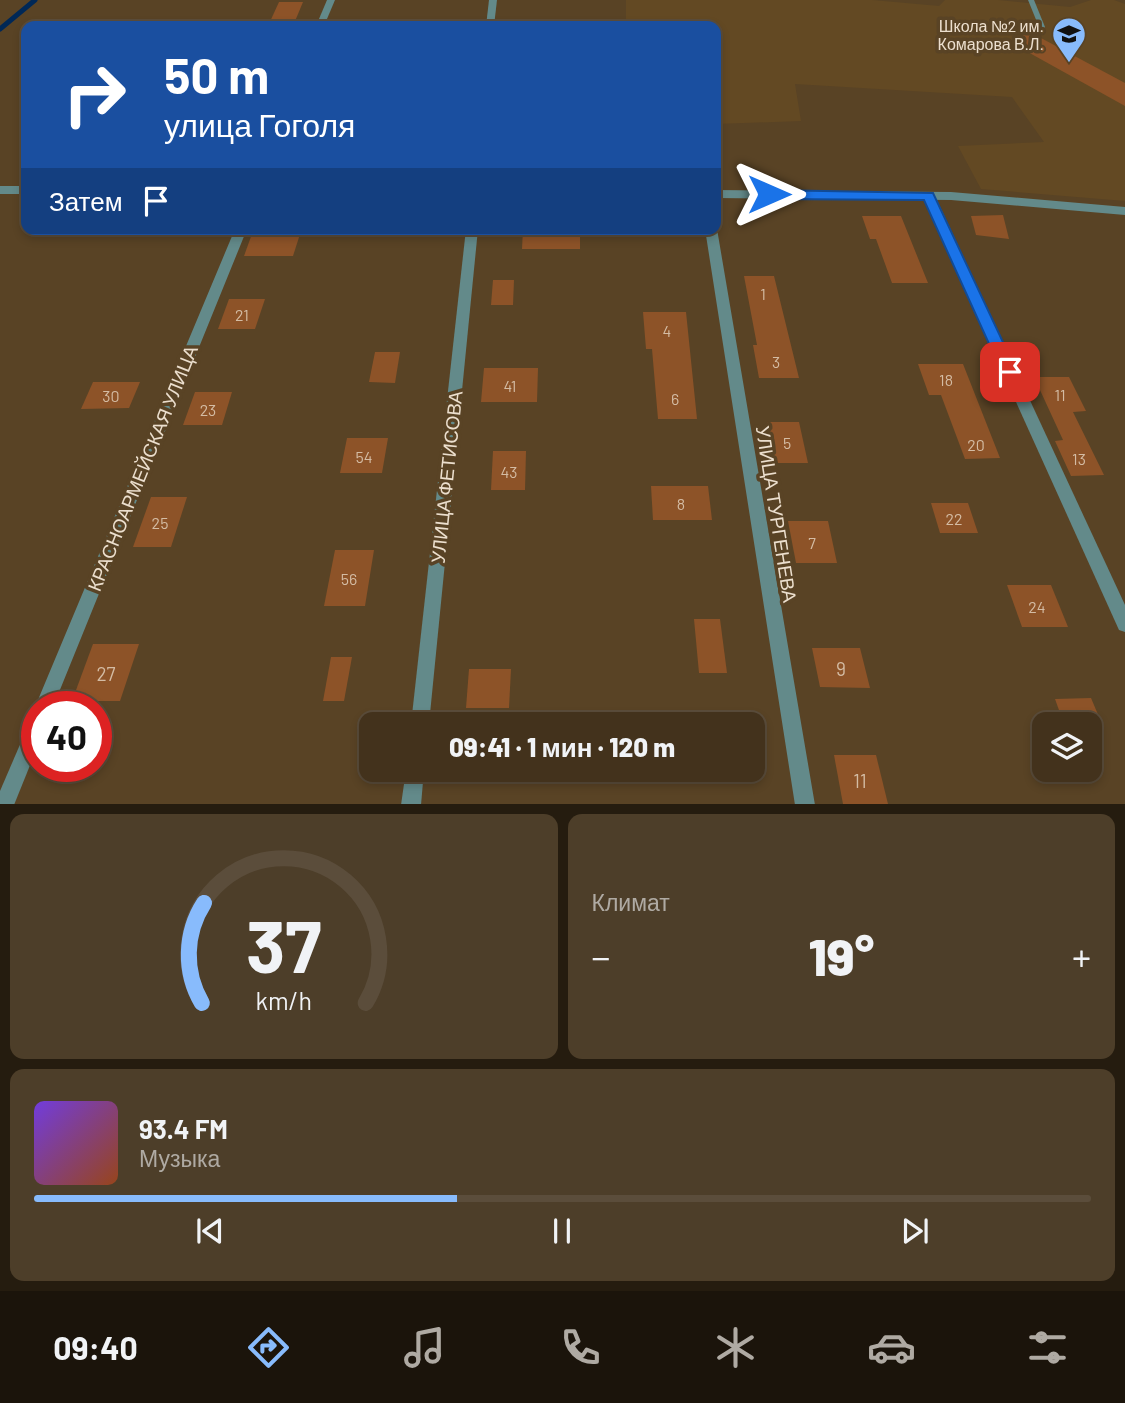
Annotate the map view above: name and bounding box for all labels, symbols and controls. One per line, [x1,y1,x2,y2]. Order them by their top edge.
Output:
school or university icon: Школа №2 им. Комарова В.Л. [1050,15,1088,64]
place label: Школа №2 им. Комарова В.Л. [938,16,1044,53]
text: 50 m [164,45,269,104]
icon: right [49,49,140,140]
text: улица Гоголя [164,105,355,143]
position arrow [732,157,806,231]
icon: arrive [137,182,175,220]
text: Затем [49,185,123,216]
house number: 1 [760,284,766,303]
house number: 21 [235,305,249,324]
house number: 4 [663,321,671,340]
street label: КРАСНОАРМЕЙСКАЯ УЛИЦА [82,341,202,594]
pin [980,342,1040,402]
house number: 3 [772,352,780,371]
icon: arrive [991,353,1029,391]
house number: 18 [939,370,953,389]
house number: 41 [504,376,516,395]
house number: 11 [1054,385,1066,404]
house number: 30 [102,386,120,405]
street label: УЛИЦА ФЕТИСОВА [426,389,467,564]
house number: 6 [671,389,679,408]
house number: 23 [200,400,216,419]
street label: УЛИЦА ТУРГЕНЕВА [752,424,802,604]
house number: 5 [783,433,791,452]
house number: 20 [967,435,985,454]
house number: 54 [355,447,373,466]
house number: 13 [1072,449,1086,468]
house number: 43 [500,462,518,481]
house number: 8 [677,494,685,513]
house number: 22 [945,509,963,528]
house number: 25 [152,513,168,532]
house number: 7 [808,533,816,552]
house number: 56 [341,569,357,588]
house number: 24 [1028,597,1046,616]
house number: 9 [836,657,846,680]
house number: 27 [96,662,116,685]
speed limit sign: 40 [21,691,112,782]
map controls [1032,712,1102,782]
button: layers [1032,712,1102,782]
text: 09:41 · 1 мин · 120 m [449,731,675,762]
house number: 11 [853,769,867,792]
text: Климат [592,888,670,916]
text: 37 [246,900,321,988]
text: 19° [808,924,874,986]
text: − [592,933,611,979]
text: + [1072,933,1091,979]
text: km/h [255,984,312,1014]
text: 93.4 FM [139,1113,228,1144]
text: Музыка [139,1144,220,1172]
icon: previous [191,1212,229,1250]
icon: pause [543,1212,581,1250]
icon: next [896,1212,934,1250]
icon: directions [244,1323,293,1372]
icon: music [400,1323,449,1372]
icon: phone [556,1323,605,1372]
icon: climate [711,1323,760,1372]
icon: car [867,1323,916,1372]
icon: filters [1023,1323,1072,1372]
text: 09:40 [53,1328,138,1366]

